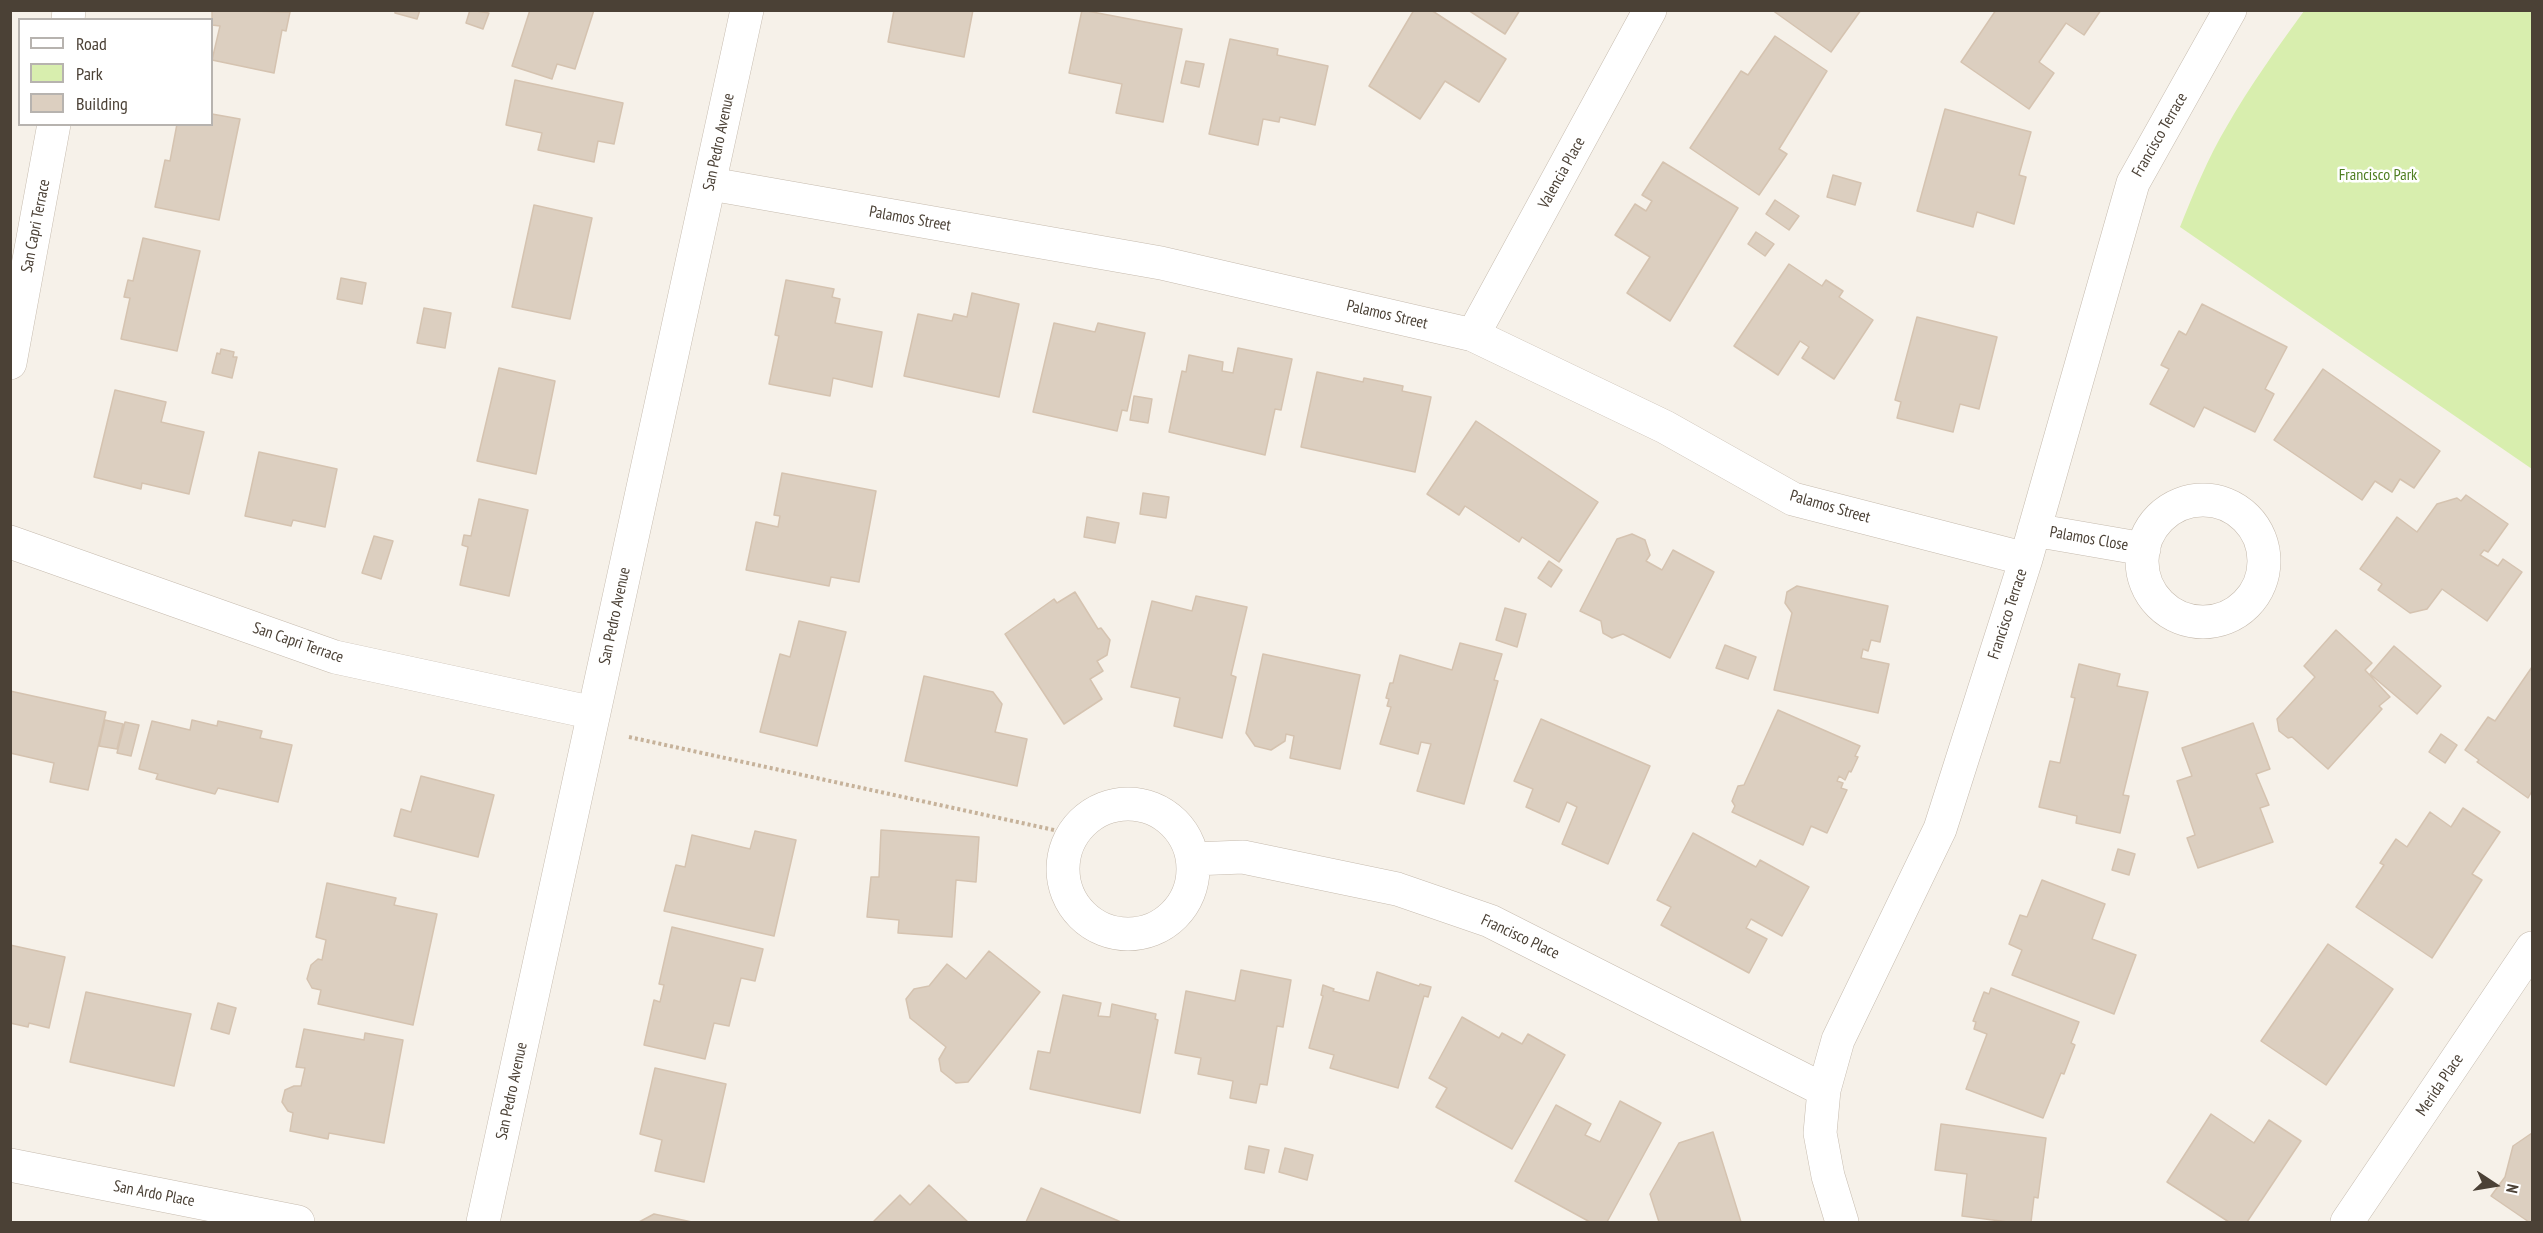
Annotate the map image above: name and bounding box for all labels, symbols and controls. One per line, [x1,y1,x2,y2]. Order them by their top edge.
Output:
legend [18,18,213,126]
text: Road [76,32,107,55]
text: Park [76,62,103,85]
street label: Francisco Terrace [2128,89,2192,181]
text: Building [76,92,128,115]
street label: San Pedro Avenue [699,92,739,192]
street label: Valencia Place [1534,134,1590,212]
park label: Francisco Park [2339,165,2417,185]
street label: San Capri Terrace [18,178,54,274]
street label: Palamos Street [868,202,952,236]
street label: Palamos Street [1345,296,1429,334]
street label: Palamos Street [1788,486,1872,528]
street label: Palamos Close [2048,523,2130,555]
street label: San Pedro Avenue [595,566,635,666]
street label: Francisco Terrace [1984,566,2032,662]
street label: San Capri Terrace [250,619,346,667]
street label: Francisco Place [1478,911,1562,963]
street label: San Pedro Avenue [492,1041,532,1141]
street label: Merida Place [2412,1050,2468,1120]
north arrow [2465,1155,2525,1215]
street label: San Ardo Place [112,1177,196,1211]
text: N [2502,1182,2523,1195]

